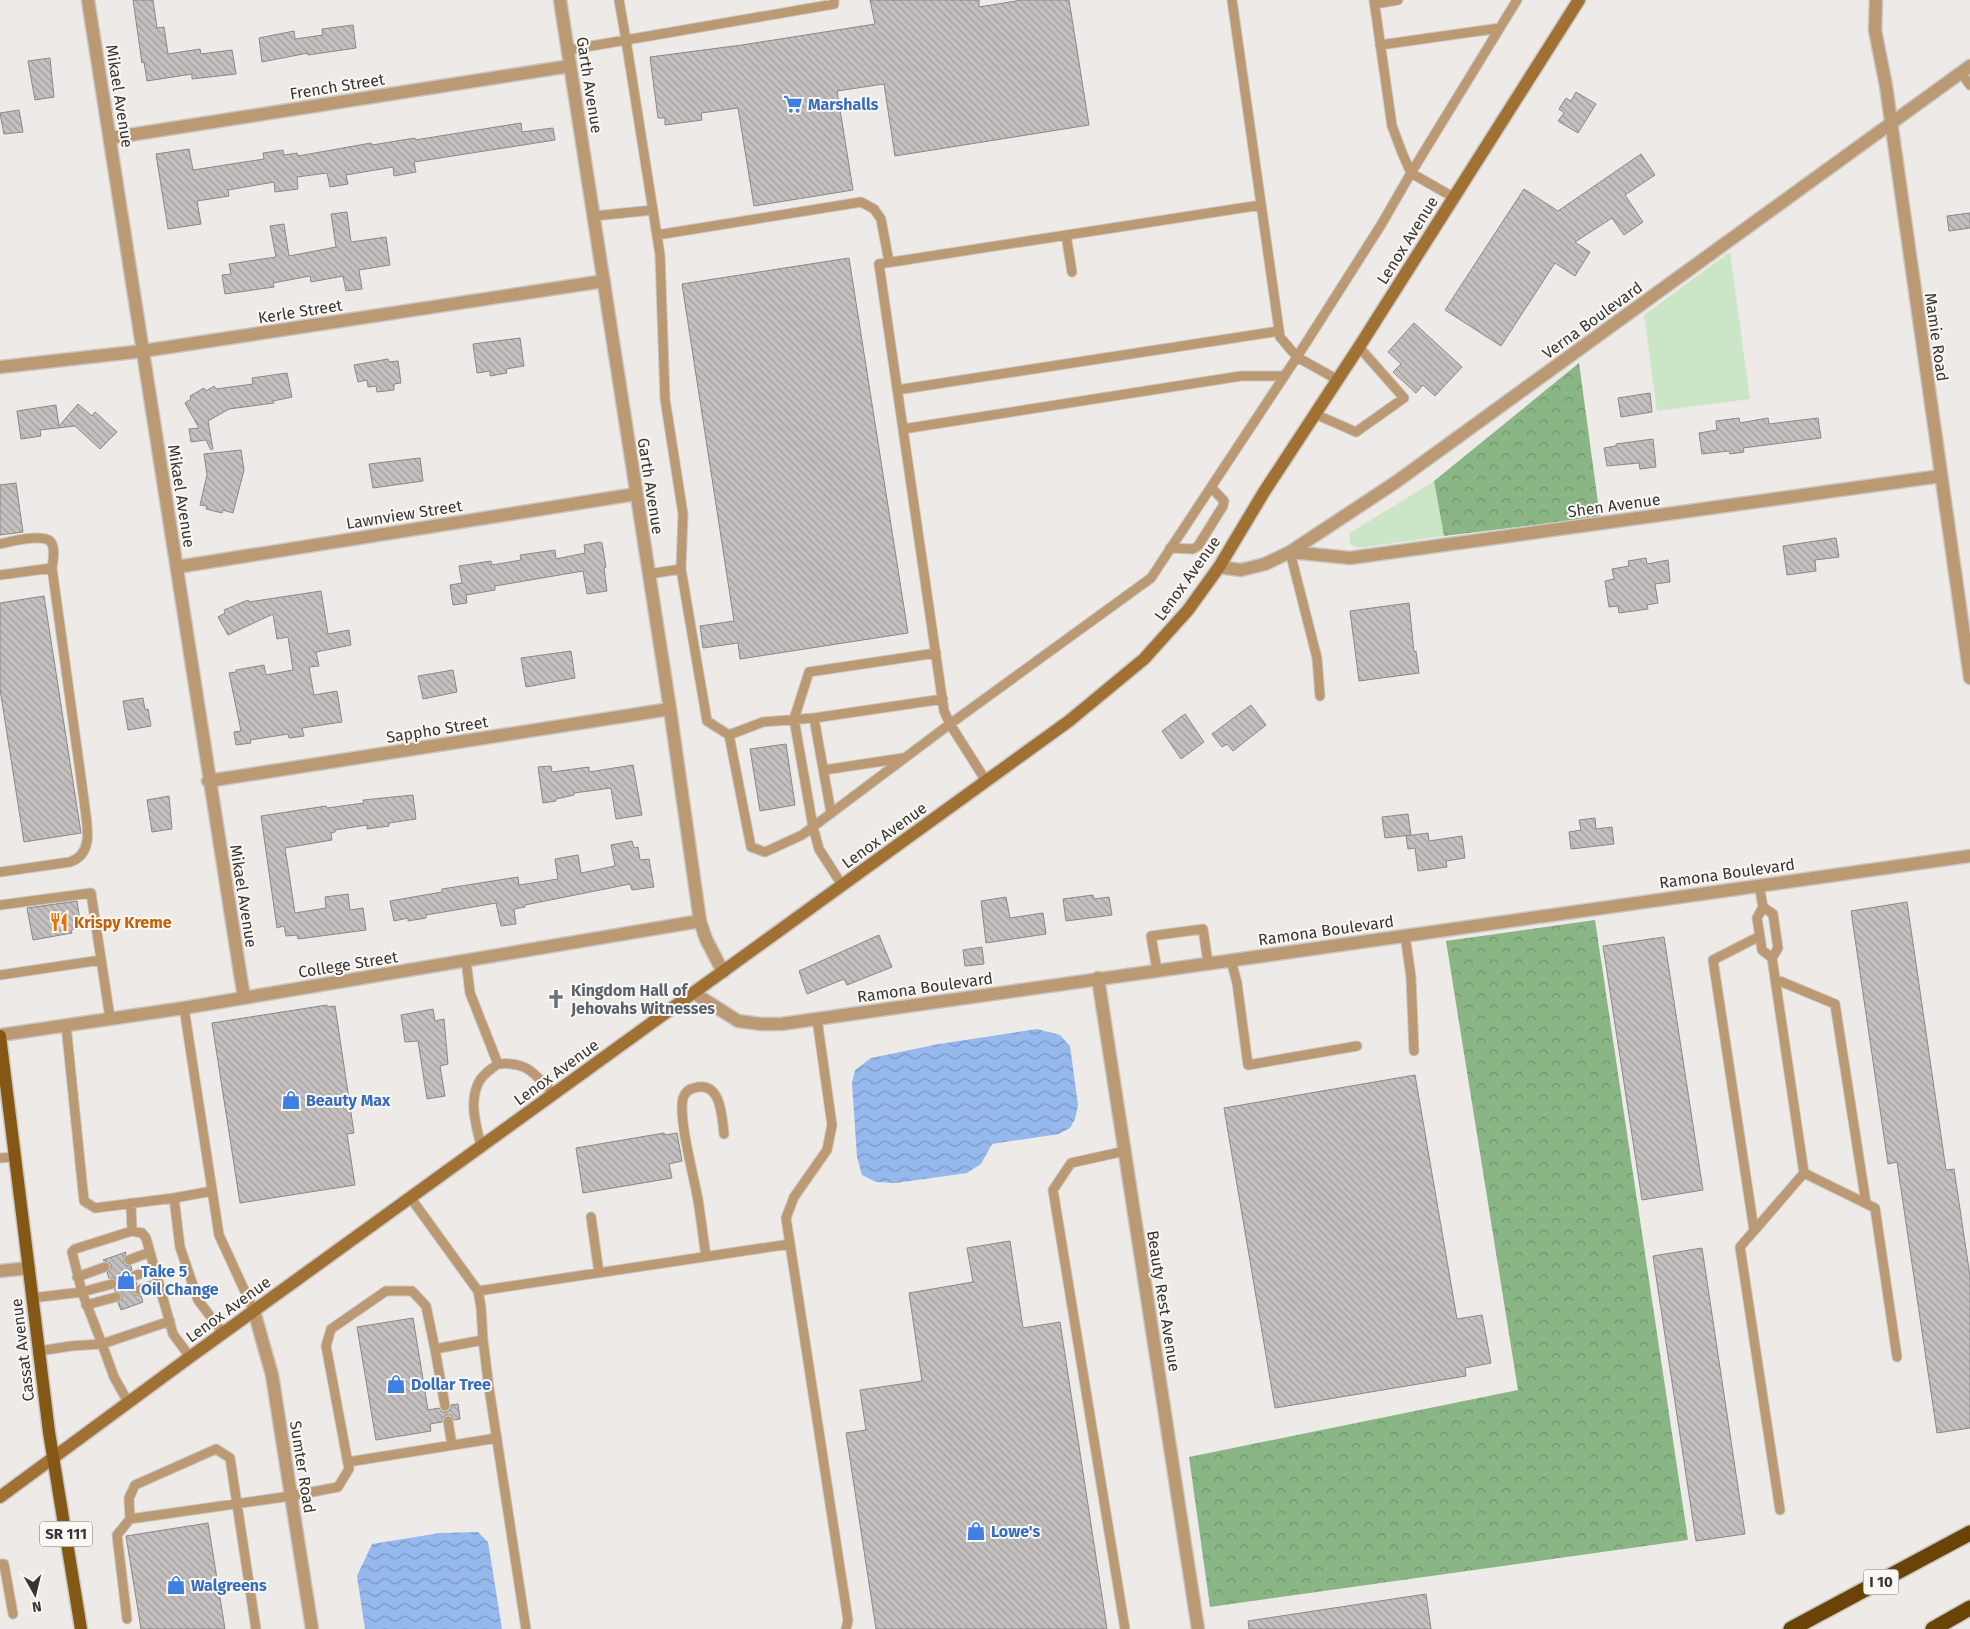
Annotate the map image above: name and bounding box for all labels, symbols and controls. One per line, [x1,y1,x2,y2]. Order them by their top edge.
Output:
street label: Garth Avenue [572,35,607,135]
street label: Mikael Avenue [102,43,137,149]
street label: French Street [288,70,386,103]
supermarket icon: Marshalls [782,93,804,115]
place label: Marshalls [808,95,879,114]
street label: Lenox Avenue [1373,193,1442,288]
street label: Verna Boulevard [1539,278,1646,363]
street label: Mamie Road [1921,292,1952,383]
street label: Kerle Street [257,295,344,328]
street label: Garth Avenue [633,436,668,536]
street label: Mikael Avenue [164,443,199,549]
street label: Shen Avenue [1566,490,1662,521]
street label: Lawnview Street [345,496,464,533]
street label: Lenox Avenue [1150,532,1224,624]
street label: Sappho Street [385,712,490,747]
street label: Lenox Avenue [838,798,930,872]
street label: Mikael Avenue [226,843,261,949]
street label: Ramona Boulevard [1658,855,1796,892]
restaurant icon: Krispy Kreme [48,911,70,933]
street label: Ramona Boulevard [1257,912,1395,949]
place label: Krispy Kreme [74,913,172,932]
street label: College Street [297,947,399,982]
street label: Ramona Boulevard [856,969,994,1006]
place label: Kingdom Hall of Jehovahs Witnesses [570,981,715,1018]
church icon: Kingdom Hall of Jehovahs Witnesses [545,988,567,1010]
street label: Lenox Avenue [510,1035,602,1109]
shop icon: Beauty Max [280,1089,302,1111]
place label: Beauty Max [306,1091,391,1110]
street label: Beauty Rest Avenue [1143,1229,1184,1373]
place label: Take 5 Oil Change [141,1262,219,1299]
shop icon: Take 5 Oil Change [115,1269,137,1291]
street label: Lenox Avenue [182,1272,274,1346]
street label: Cassat Avenue [7,1297,38,1403]
shop icon: Dollar Tree [385,1373,407,1395]
place label: Dollar Tree [411,1375,491,1394]
street label: Sumter Road [286,1420,319,1515]
shop icon: Lowe's [965,1520,987,1542]
road number: SR 111 [40,1522,92,1546]
place label: Lowe's [991,1522,1040,1541]
north arrow [10,1569,60,1619]
road number: I 10 [1864,1570,1898,1594]
shop icon: Walgreens [165,1574,187,1596]
place label: Walgreens [191,1576,267,1595]
text: N [31,1597,43,1615]

